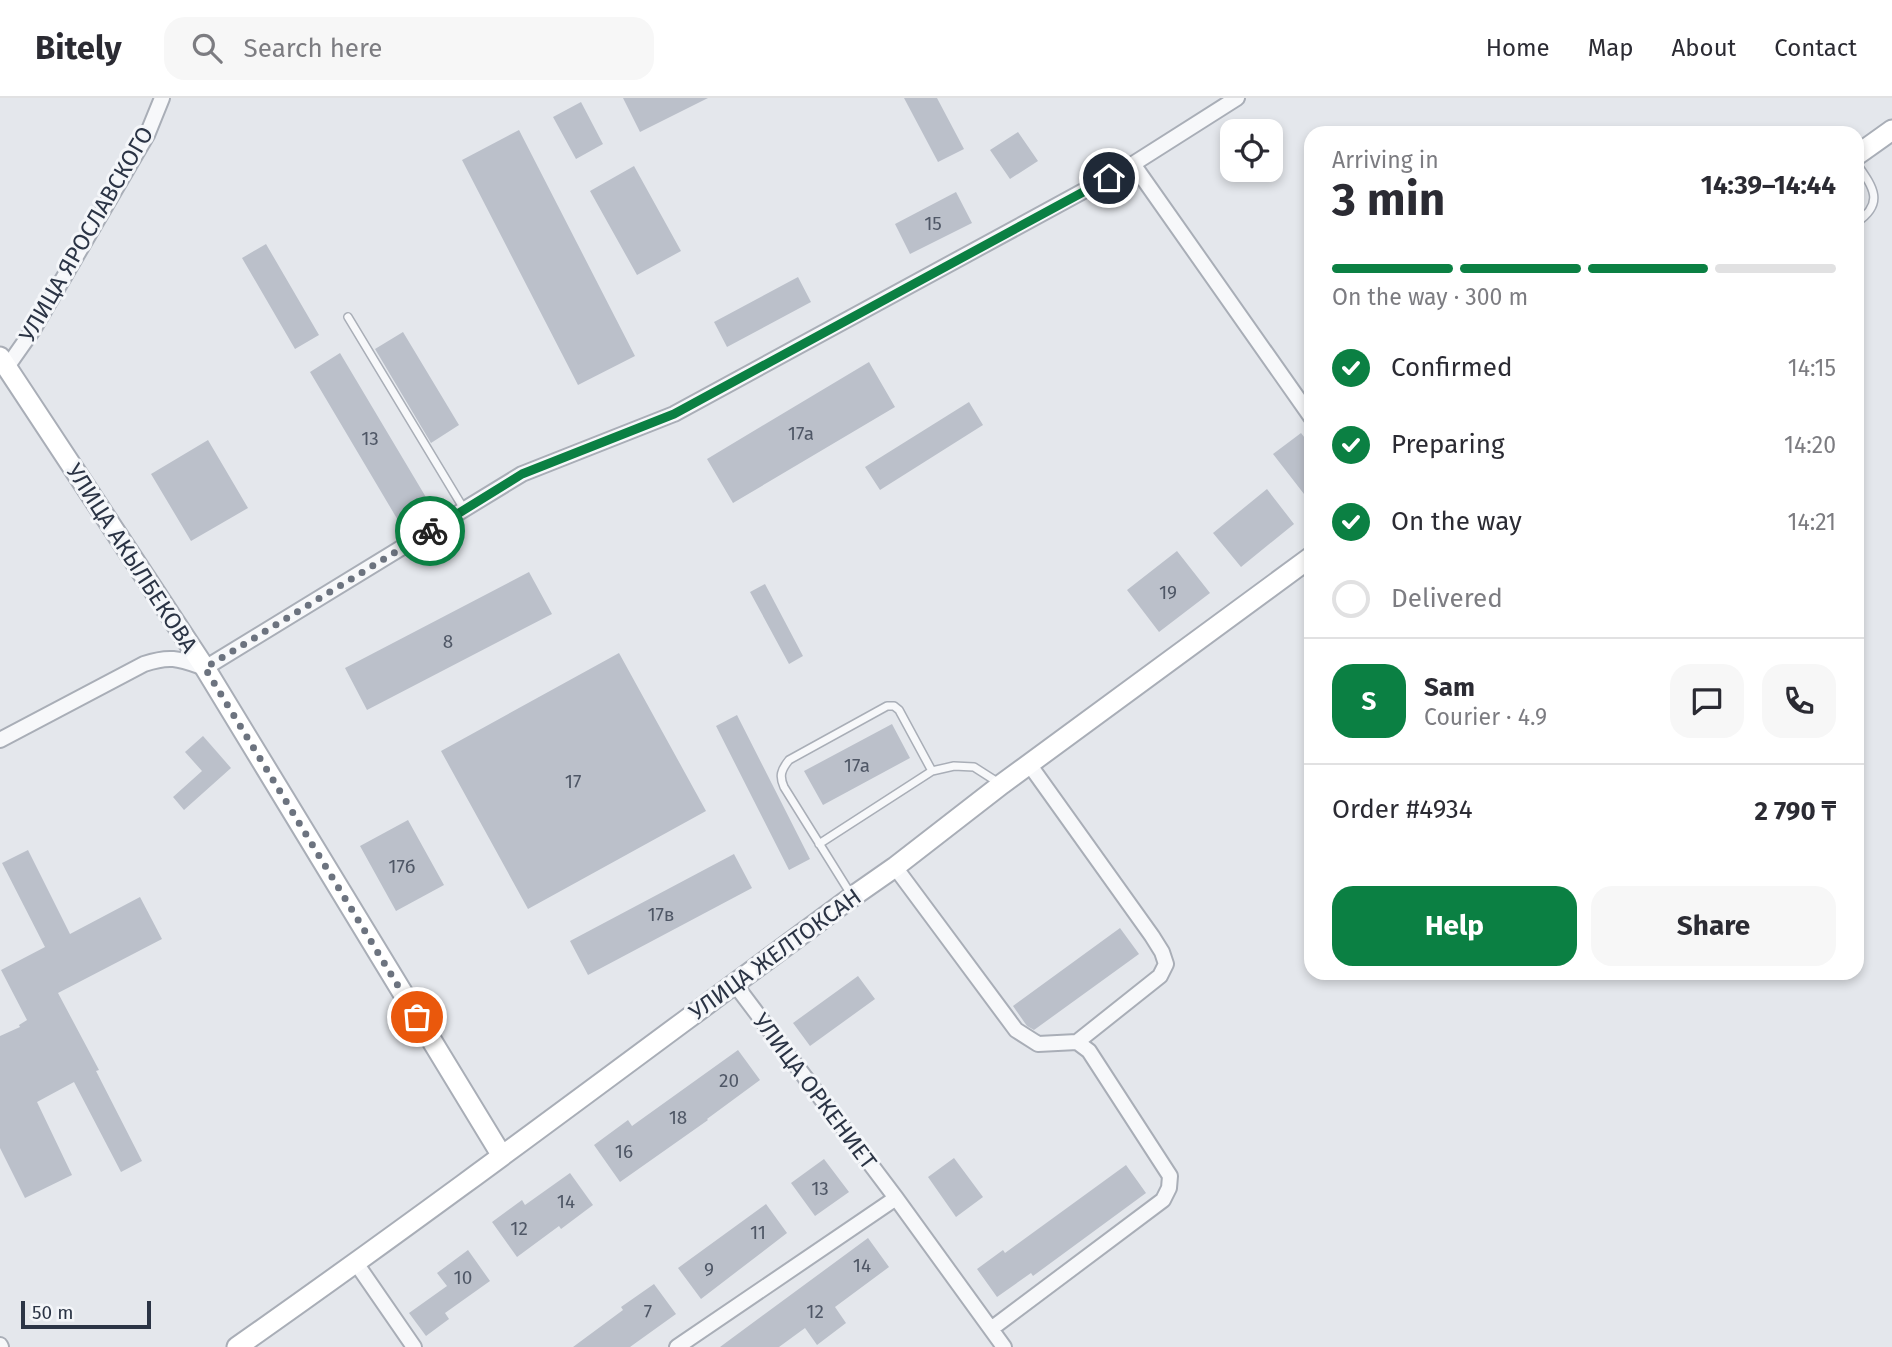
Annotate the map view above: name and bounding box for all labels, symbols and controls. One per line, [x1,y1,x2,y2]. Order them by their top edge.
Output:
search box [164,17,654,80]
text: Bitely [35,28,122,68]
icon: search [188,29,226,67]
text: Search here [244,33,382,64]
text: Home [1486,34,1550,62]
text: Map [1588,34,1634,62]
text: About [1672,34,1736,62]
text: Contact [1774,34,1857,62]
map controls [1220,119,1283,182]
button: locate [1220,119,1283,182]
street label: УЛИЦА ЯРОСЛАВСКОГО [13,121,159,347]
text: Arriving in [1332,146,1439,174]
pin [1079,148,1139,208]
icon: home [1090,159,1128,197]
text: 14:39–14:44 [1701,170,1836,201]
text: 3 min [1332,172,1445,227]
house number: 15 [924,212,942,235]
text: On the way · 300 m [1332,283,1528,311]
icon: check [1332,349,1370,387]
text: Confirmed [1391,352,1512,383]
text: 14:15 [1788,354,1836,382]
house number: 17а [788,422,814,445]
icon: check [1332,426,1370,464]
house number: 13 [361,427,379,450]
text: Preparing [1391,429,1504,460]
text: 14:20 [1784,431,1836,459]
street label: УЛИЦА АКЫЛБЕКОВА [60,458,204,659]
courier [395,496,465,566]
icon: check [1332,503,1370,541]
text: On the way [1391,506,1522,537]
text: 14:21 [1788,508,1836,536]
icon: bike [411,512,449,550]
house number: 19 [1159,581,1177,604]
text: Delivered [1391,583,1503,614]
house number: 8 [443,630,453,653]
button: chat [1670,664,1744,738]
button: phone [1762,664,1836,738]
text: Sam [1424,672,1475,703]
text: S [1362,686,1376,717]
text: Courier · 4.9 [1424,703,1547,731]
house number: 17а [844,754,870,777]
house number: 17 [565,770,581,793]
text: Order #4934 [1332,794,1472,825]
text: 2 790 ₸ [1754,796,1836,827]
house number: 17б [388,855,416,878]
street label: УЛИЦА ЖЕЛТОКСАН [684,882,866,1026]
button: Help [1332,886,1577,966]
button: Share [1591,886,1836,966]
house number: 17в [647,903,675,926]
pin [387,987,447,1047]
icon: bag [398,998,436,1036]
street label: УЛИЦА ОРКЕНИЕТ [747,1007,883,1175]
house number: 20 [719,1069,739,1092]
house number: 18 [669,1106,687,1129]
house number: 16 [615,1140,633,1163]
house number: 13 [811,1177,829,1200]
house number: 14 [557,1190,575,1213]
house number: 12 [510,1217,528,1240]
house number: 11 [750,1221,766,1244]
house number: 14 [853,1254,871,1277]
house number: 9 [704,1258,714,1281]
house number: 10 [454,1266,472,1289]
scale bar [21,1298,150,1330]
house number: 7 [644,1300,652,1323]
house number: 12 [806,1300,824,1323]
text: 50 m [32,1301,73,1324]

